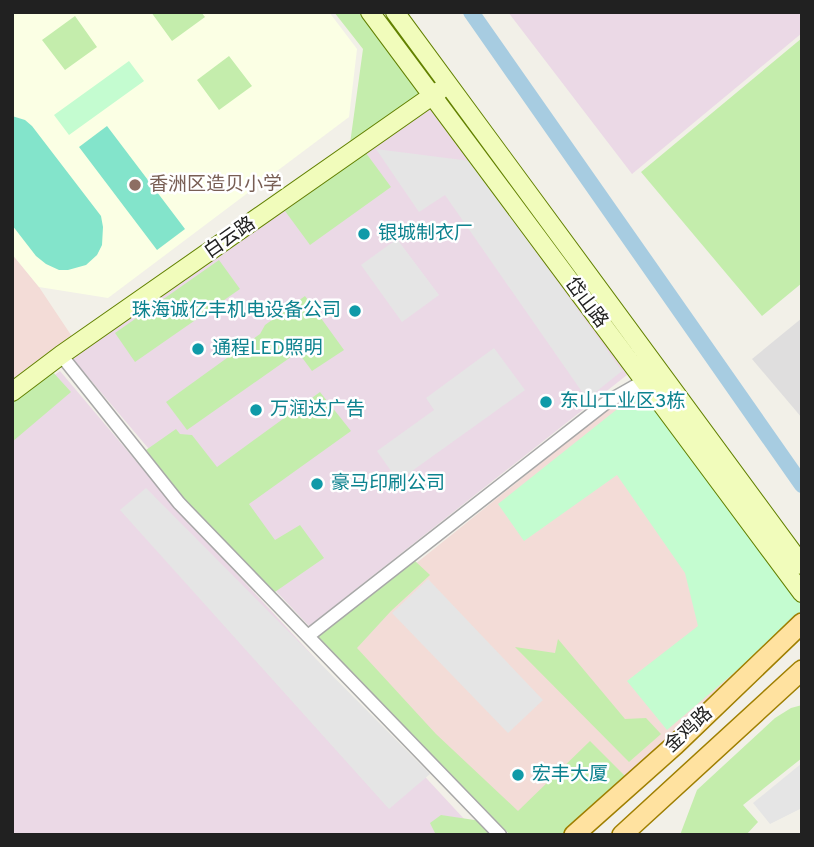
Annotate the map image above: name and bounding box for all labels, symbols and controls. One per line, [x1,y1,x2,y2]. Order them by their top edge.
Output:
place label: 香洲区造贝小学 [149,173,282,197]
marker: 香洲区造贝小学 [127,177,143,193]
street label: 白云路 [200,212,260,264]
place label: 银城制衣厂 [378,222,473,246]
marker: 银城制衣厂 [356,226,372,242]
street label: 岱山路 [559,273,613,333]
place label: 珠海诚亿丰机电设备公司 [132,299,341,323]
marker: 珠海诚亿丰机电设备公司 [347,303,363,319]
place label: 通程LED照明 [212,337,323,361]
marker: 通程LED照明 [190,341,206,357]
place label: 东山工业区3栋 [560,390,685,414]
marker: 东山工业区3栋 [538,394,554,410]
place label: 万润达广告 [270,398,365,422]
marker: 万润达广告 [248,402,264,418]
place label: 豪马印刷公司 [331,472,445,496]
marker: 豪马印刷公司 [309,476,325,492]
street label: 金鸡路 [660,702,718,758]
place label: 宏丰大厦 [532,763,608,787]
marker: 宏丰大厦 [510,767,526,783]

